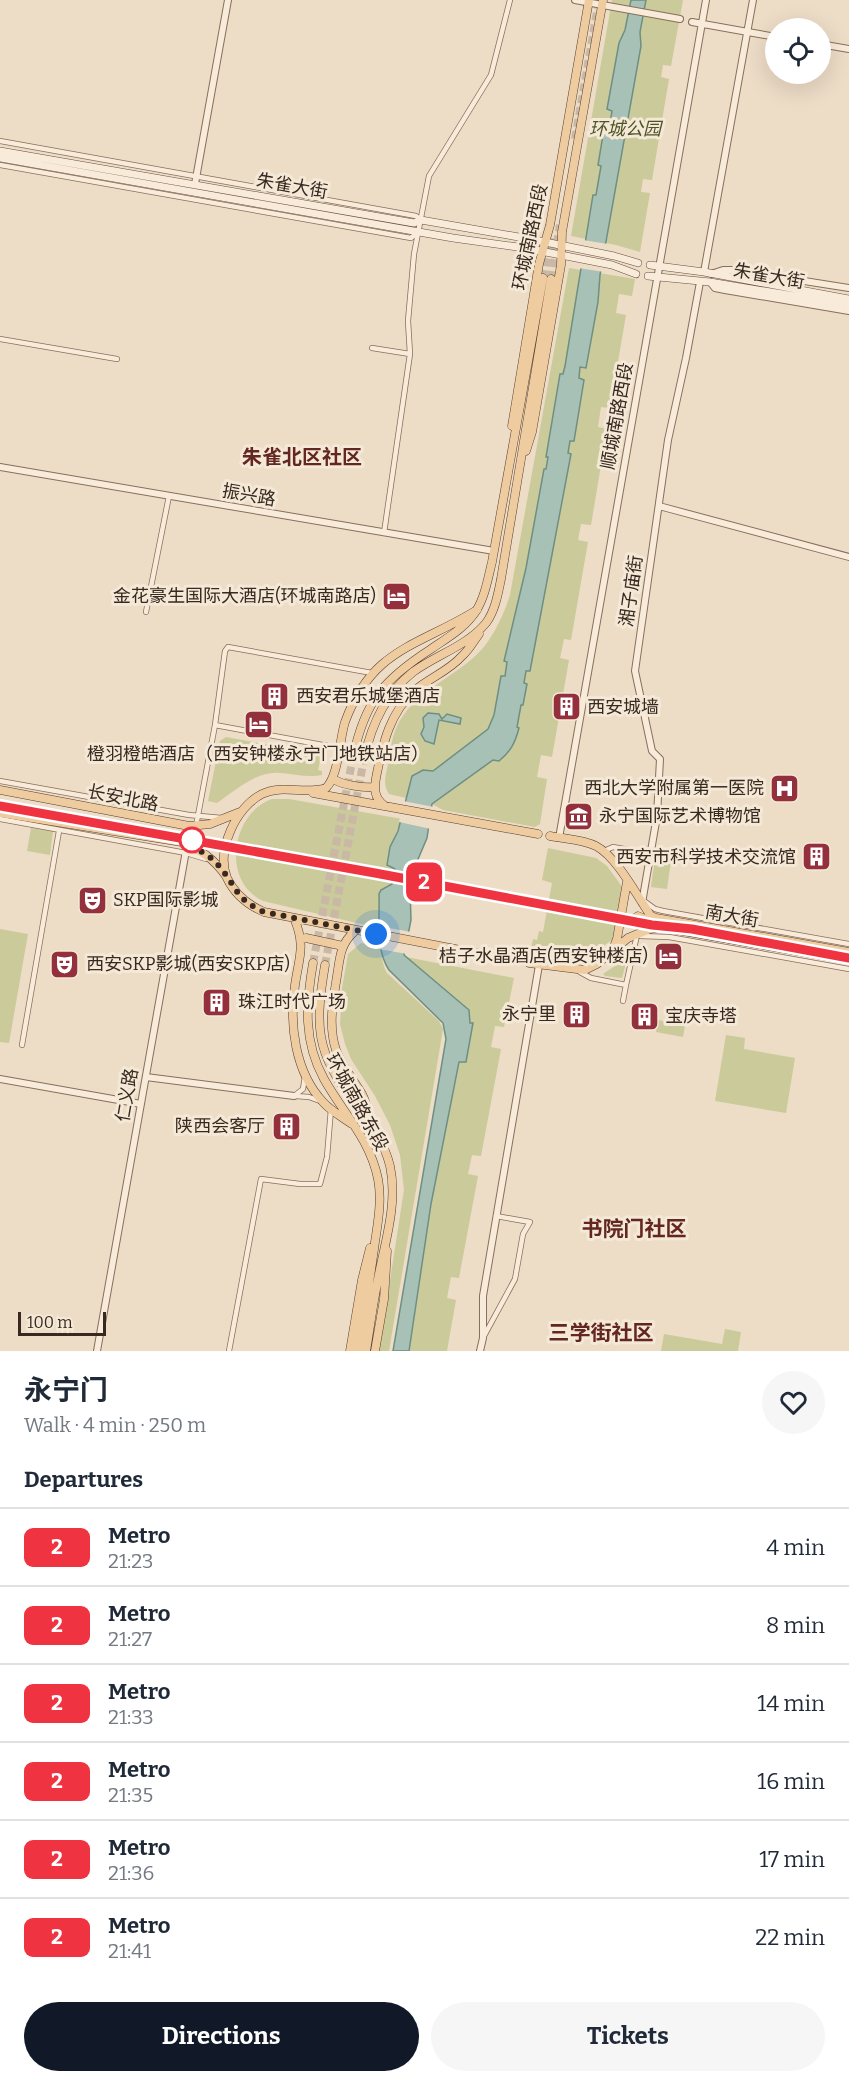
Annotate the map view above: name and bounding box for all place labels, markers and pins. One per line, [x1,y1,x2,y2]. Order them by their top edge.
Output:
hotel icon: 金花豪生国际大酒店(环城南路店) [381,580,413,612]
place label: 金花豪生国际大酒店(环城南路店) [113,585,376,607]
building icon: 西安君乐城堡酒店 [259,680,291,712]
place label: 西安君乐城堡酒店 [296,685,440,707]
building icon: 西安城墙 [550,691,582,723]
place label: 西安城墙 [587,696,659,718]
hotel icon: 橙羽橙皓酒店（西安钟楼永宁门地铁站店） [242,709,274,741]
place label: 橙羽橙皓酒店（西安钟楼永宁门地铁站店） [87,743,429,765]
hospital icon: 西北大学附属第一医院 [769,772,801,804]
place label: 西北大学附属第一医院 [584,777,764,799]
museum icon: 永宁国际艺术博物馆 [562,800,594,832]
place label: 永宁国际艺术博物馆 [599,805,761,827]
unlabelled marker [179,827,205,853]
building icon: 西安市科学技术交流馆 [801,841,833,873]
place label: 西安市科学技术交流馆 [616,846,796,868]
theatre icon: SKP国际影城 [76,884,108,916]
place label: SKP国际影城 [113,889,218,911]
hotel icon: 桔子水晶酒店(西安钟楼店) [653,940,685,972]
place label: 桔子水晶酒店(西安钟楼店) [439,945,648,967]
theatre icon: 西安SKP影城(西安SKP店) [49,948,81,980]
place label: 西安SKP影城(西安SKP店) [86,953,290,975]
building icon: 珠江时代广场 [201,986,233,1018]
place label: 珠江时代广场 [238,991,346,1013]
building icon: 永宁里 [561,998,593,1030]
building icon: 宝庆寺塔 [628,1000,660,1032]
place label: 永宁里 [502,1003,556,1025]
place label: 宝庆寺塔 [665,1005,737,1027]
building icon: 陕西会客厅 [270,1110,302,1142]
place label: 陕西会客厅 [175,1115,265,1137]

